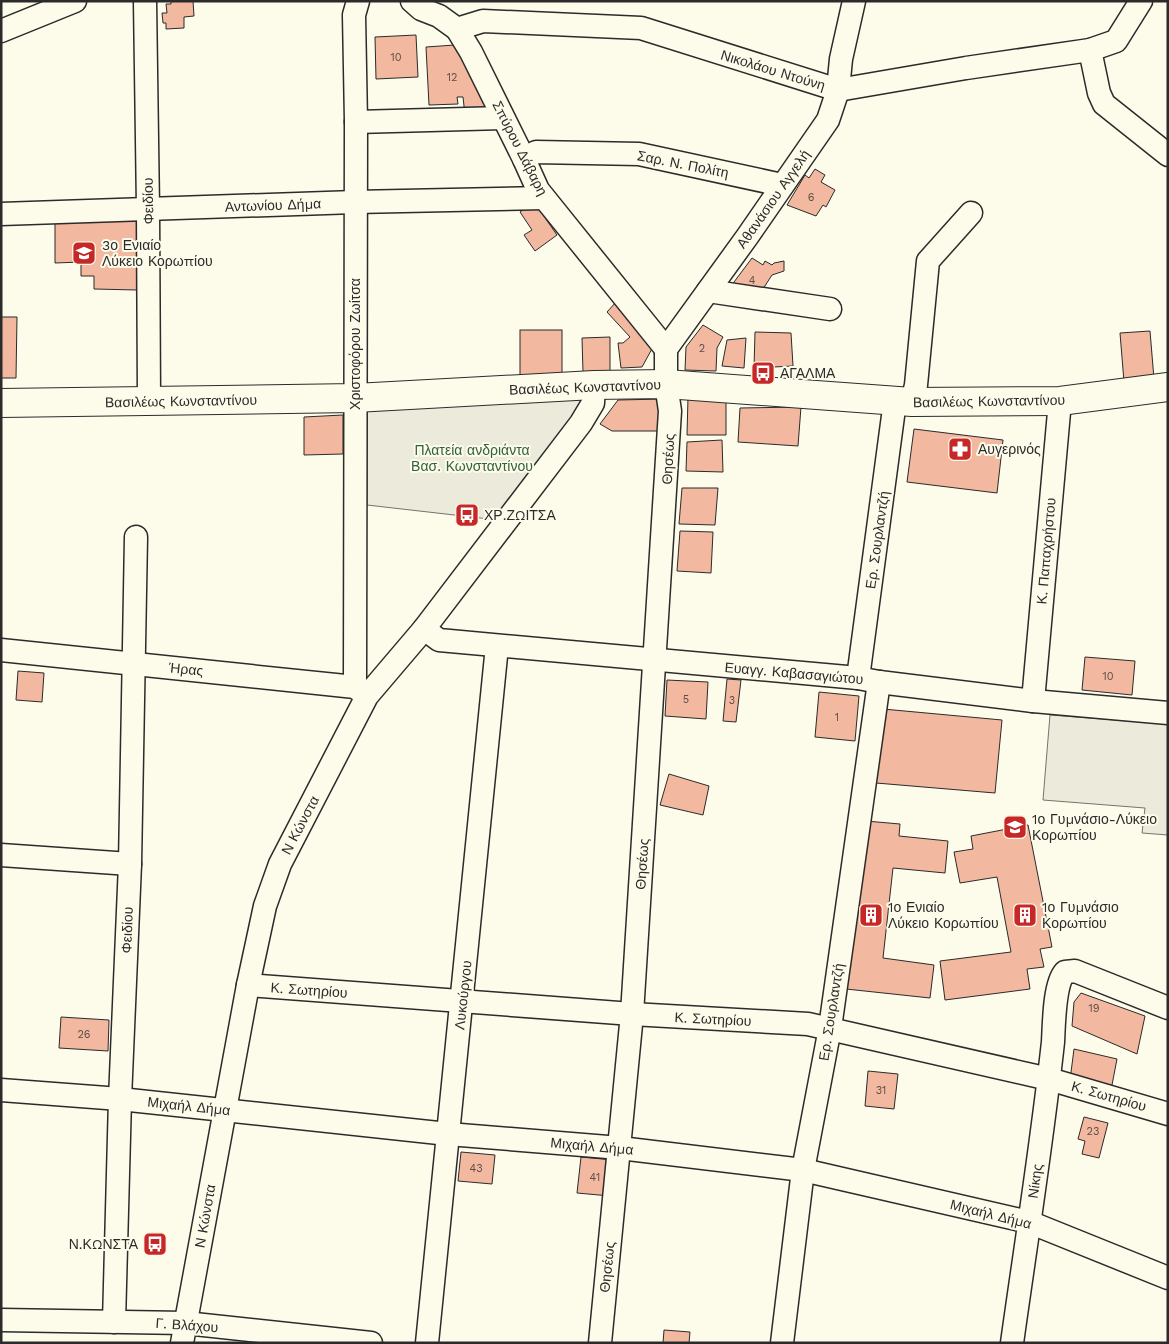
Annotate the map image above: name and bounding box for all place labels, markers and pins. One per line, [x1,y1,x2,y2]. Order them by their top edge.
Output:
place label: 3ο Ενιαίο Λύκειο Κορωπίου [102,237,213,269]
school or university icon: 3ο Ενιαίο Λύκειο Κορωπίου [71,240,97,266]
bus stop icon: ΑΓΑΛΜΑ [750,360,776,386]
place label: ΑΓΑΛΜΑ [780,365,836,381]
pharmacy icon: Αυγερινός [947,436,973,462]
place label: Αυγερινός [978,441,1041,457]
bus stop icon: ΧΡ.ΖΩΙΤΣΑ [454,502,480,528]
place label: ΧΡ.ΖΩΙΤΣΑ [484,507,557,523]
place label: 1ο Γυμνάσιο-Λύκειο Κορωπίου [1032,811,1157,843]
school or university icon: 1ο Γυμνάσιο-Λύκειο Κορωπίου [1002,814,1028,840]
place label: 1ο Ενιαίο Λύκειο Κορωπίου [888,899,999,931]
place label: 1ο Γυμνάσιο Κορωπίου [1042,899,1119,931]
building icon: 1ο Ενιαίο Λύκειο Κορωπίου [858,902,884,928]
building icon: 1ο Γυμνάσιο Κορωπίου [1012,902,1038,928]
bus stop icon: Ν.ΚΩΝΣΤΑ [142,1231,168,1257]
place label: Ν.ΚΩΝΣΤΑ [69,1236,139,1252]

